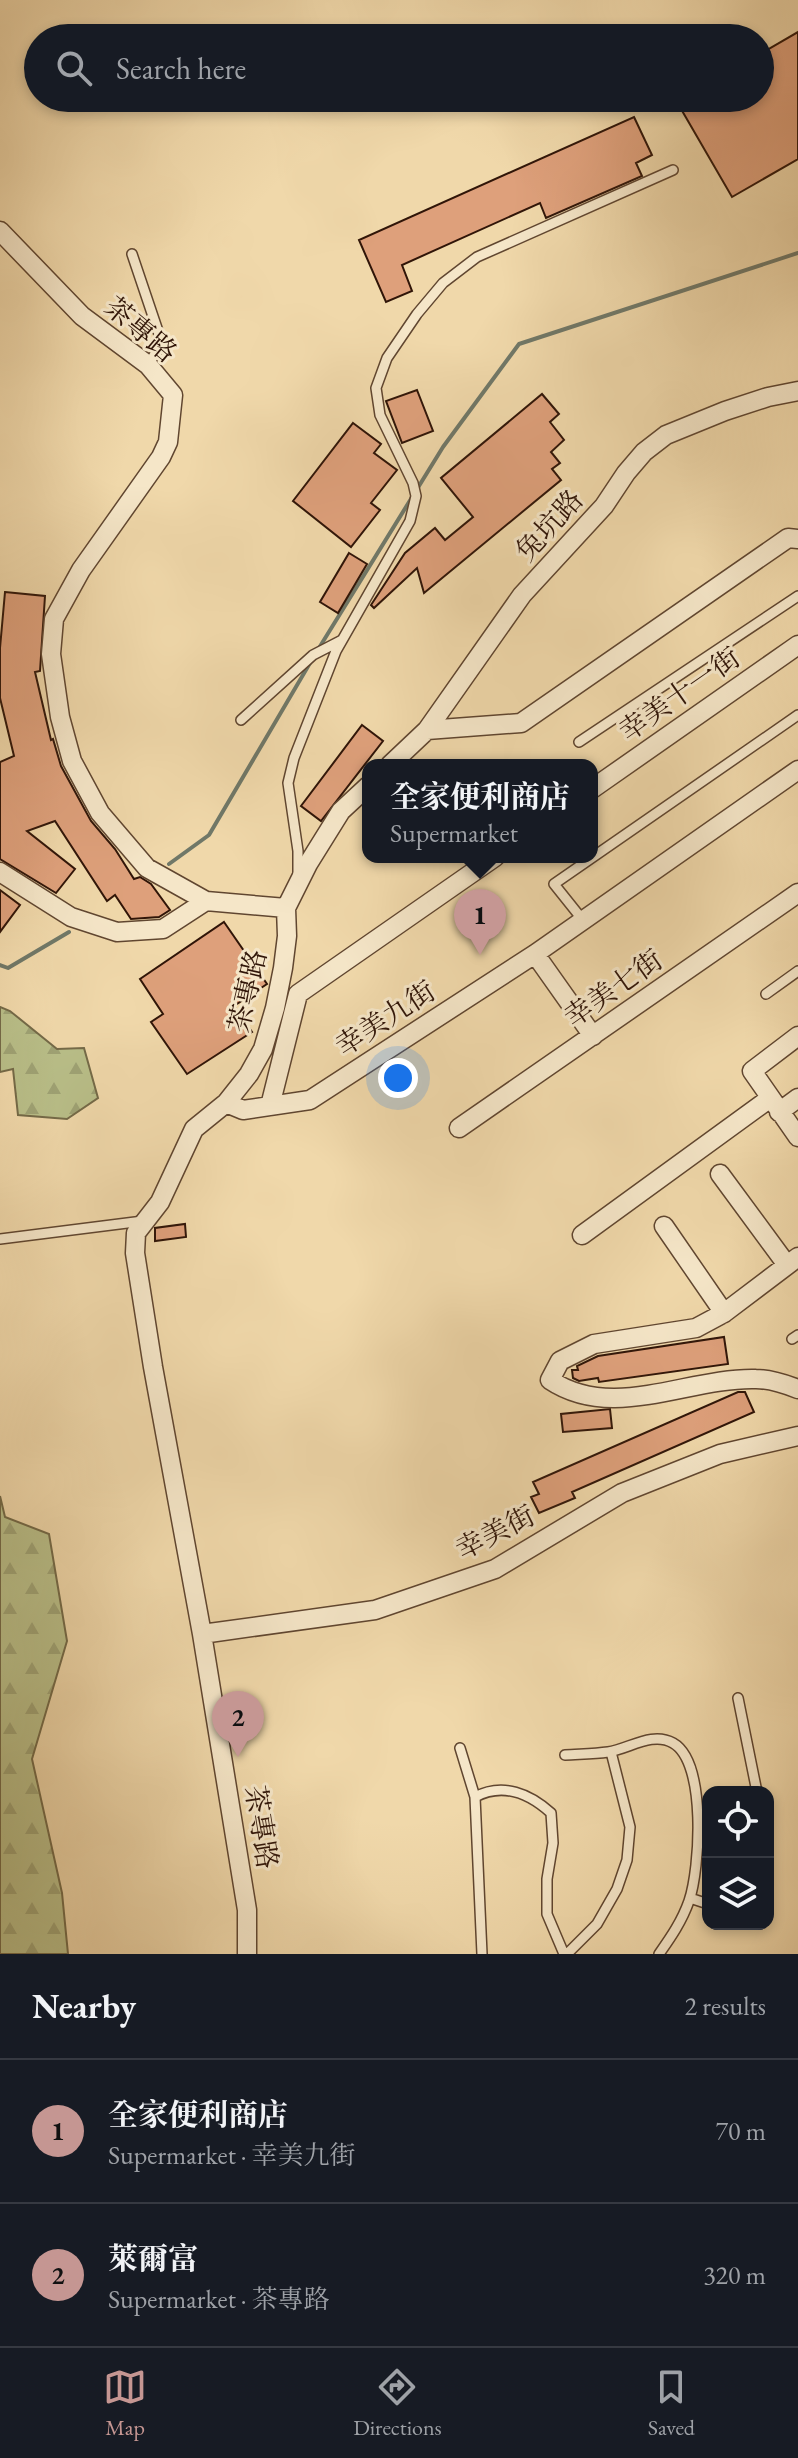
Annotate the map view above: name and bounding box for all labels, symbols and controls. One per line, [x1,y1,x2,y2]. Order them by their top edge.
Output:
search box [24,24,774,112]
icon: search [52,46,96,90]
text: Search here [116,49,246,88]
street label: 茶專路 [97,288,185,370]
street label: 兔坑路 [508,482,590,568]
street label: 幸美十一街 [611,639,747,749]
popup [362,759,598,863]
text: 全家便利商店 [390,777,570,816]
text: Supermarket [390,816,518,850]
pin: 1 [454,889,506,955]
street label: 幸美七街 [557,941,669,1035]
street label: 茶專路 [220,946,274,1036]
street label: 幸美九街 [328,972,442,1064]
your location [378,1058,418,1098]
street label: 幸美街 [449,1497,541,1567]
pin: 2 [212,1691,264,1757]
street label: 茶專路 [238,1783,286,1871]
map controls [702,1786,774,1930]
button: locate [702,1786,774,1858]
button: layers [702,1858,774,1930]
text: Nearby [32,1984,136,2028]
text: 2 results [685,1989,766,2023]
text: 全家便利商店 [108,2095,288,2134]
text: 1 [51,2114,65,2148]
text: 70 m [716,2114,766,2148]
text: Supermarket · 幸美九街 [108,2138,356,2172]
text: 萊爾富 [108,2239,198,2278]
text: 2 [51,2258,65,2292]
text: 320 m [703,2258,766,2292]
text: Supermarket · 茶專路 [108,2282,330,2316]
tab: Map [103,2365,147,2442]
tab: Directions [353,2365,442,2442]
tab: Saved [648,2365,695,2442]

